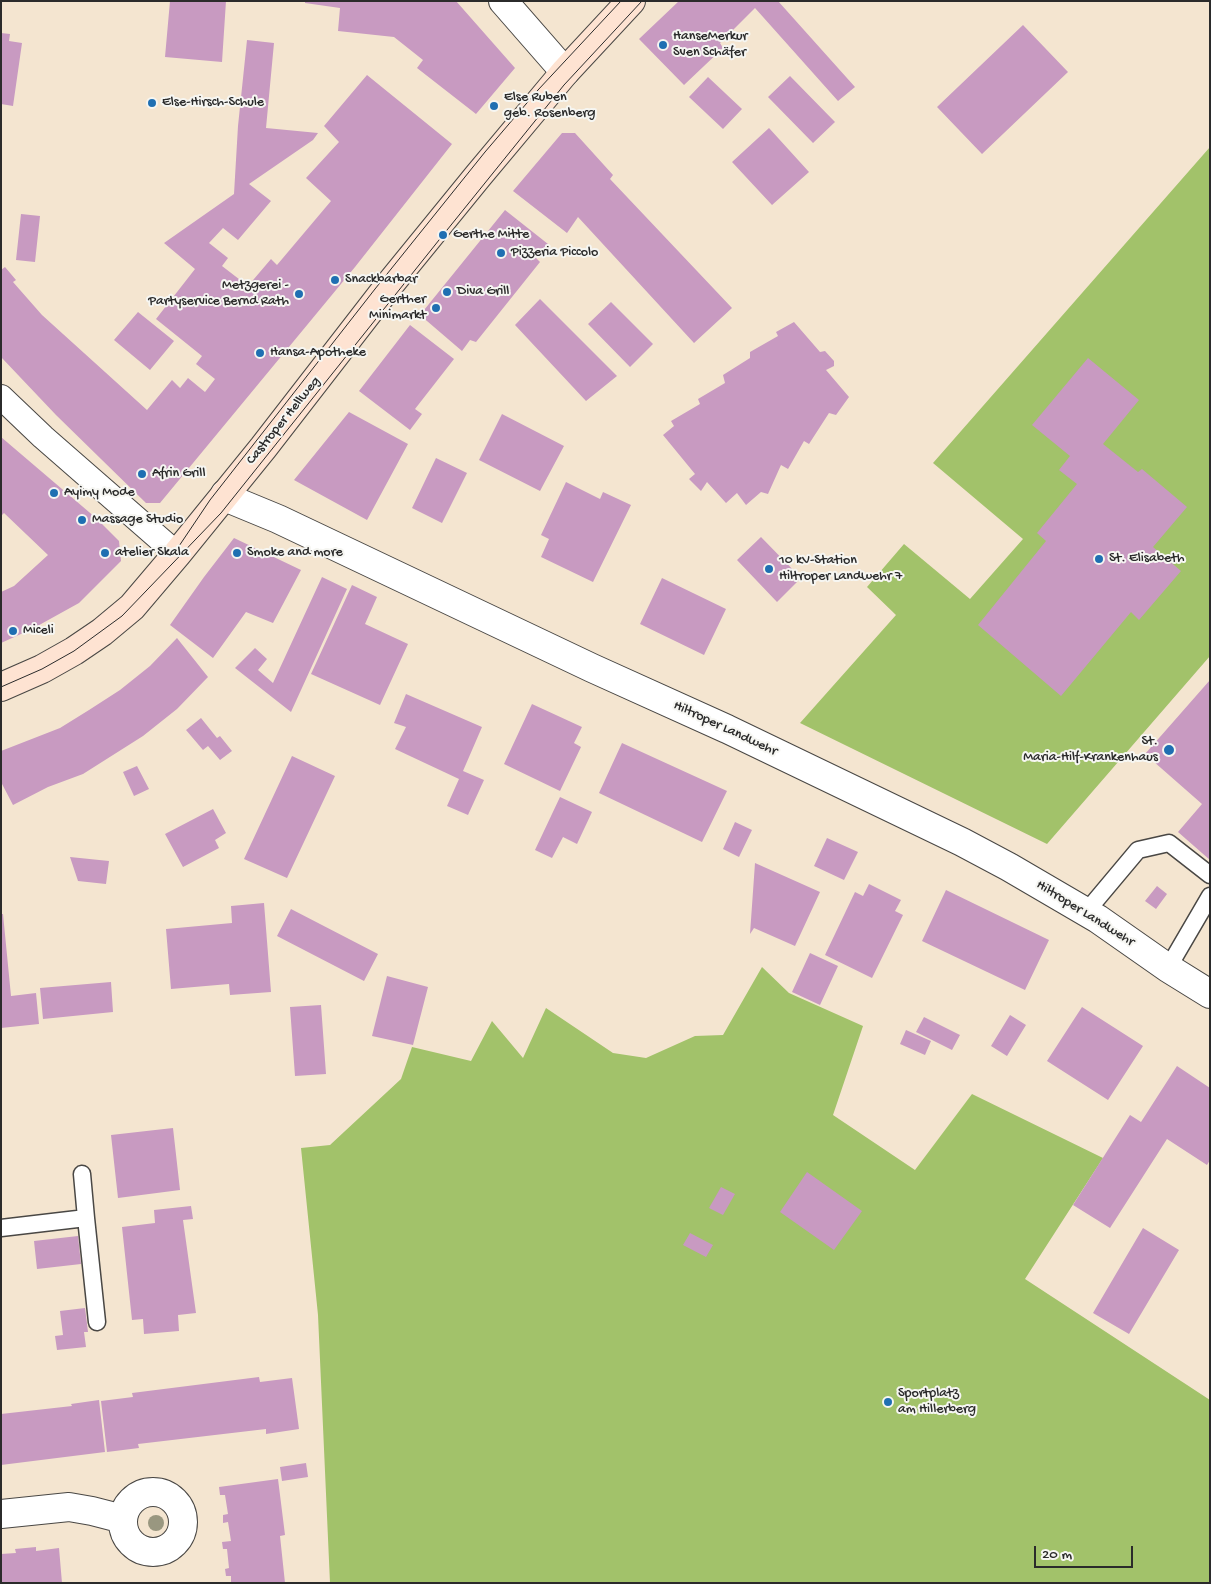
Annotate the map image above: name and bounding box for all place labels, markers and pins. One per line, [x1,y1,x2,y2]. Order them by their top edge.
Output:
place label: HanseMerkur Sven Schäfer [673,29,747,62]
marker: HanseMerkur Sven Schäfer [657,39,669,51]
place label: Else Ruben geb. Rosenberg [504,90,595,122]
place label: Else-Hirsch-Schule [162,95,264,111]
marker: Else-Hirsch-Schule [146,97,158,109]
marker: Else Ruben geb. Rosenberg [488,100,500,112]
place label: Gerthe Mitte [453,227,529,243]
marker: Gerthe Mitte [437,229,449,241]
place label: Pizzeria Piccolo [511,245,598,261]
marker: Pizzeria Piccolo [495,247,507,259]
place label: Snackbarbar [345,272,417,288]
marker: Snackbarbar [329,274,341,286]
place label: Metzgerei - Partyservice Bernd Rath [148,278,289,310]
place label: Diva Grill [457,284,509,300]
marker: Diva Grill [441,286,453,298]
marker: Metzgerei - Partyservice Bernd Rath [293,288,305,300]
place label: Gerther Minimarkt [369,292,426,324]
marker: Gerther Minimarkt [430,302,442,314]
place label: Hansa-Apotheke [270,345,366,361]
marker: Hansa-Apotheke [254,347,266,359]
place label: Afrin Grill [152,466,205,482]
marker: Afrin Grill [136,468,148,480]
place label: Ayimy Mode [64,485,135,501]
marker: Ayimy Mode [48,487,60,499]
place label: Massage Studio [92,512,183,528]
marker: Massage Studio [76,514,88,526]
place label: atelier Skala [115,545,189,561]
place label: Smoke and more [247,545,343,561]
marker: atelier Skala [99,547,111,559]
marker: Smoke and more [231,547,243,559]
place label: St. Elisabeth [1109,551,1185,567]
place label: 10 kV-Station Hiltroper Landwehr 7 [779,553,902,586]
marker: St. Elisabeth [1093,553,1105,565]
marker: 10 kV-Station Hiltroper Landwehr 7 [763,563,775,575]
place label: Miceli [23,623,54,639]
marker: Miceli [7,625,19,637]
place label: St. Maria-Hilf-Krankenhaus [1023,734,1158,766]
marker: St. Maria-Hilf-Krankenhaus [1162,743,1176,757]
place label: Sportplatz am Hillerberg [898,1386,976,1418]
marker: Sportplatz am Hillerberg [882,1396,894,1408]

